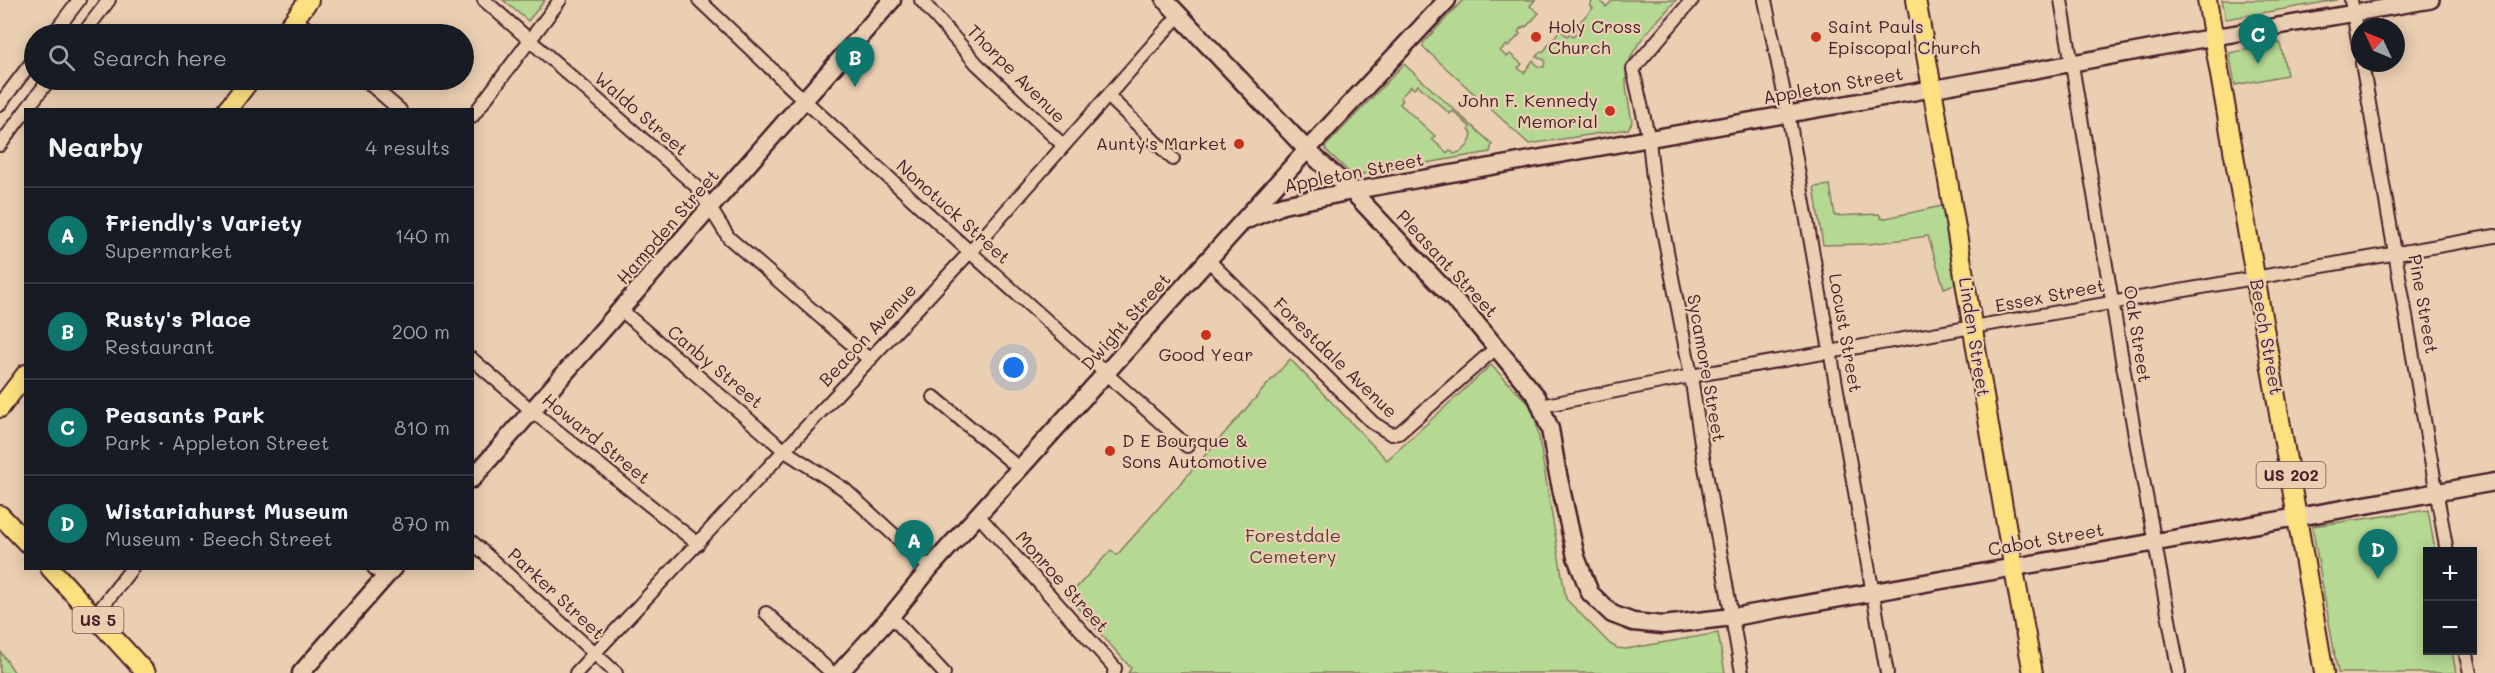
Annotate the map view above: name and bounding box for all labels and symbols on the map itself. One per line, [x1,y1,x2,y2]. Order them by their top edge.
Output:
place label: Holy Cross Church [1548,14,1641,59]
place label: Saint Pauls Episcopal Church [1828,14,1980,59]
pin: C [2238,14,2278,64]
north arrow [2351,18,2405,72]
street label: Thorpe Avenue [962,19,1071,128]
marker: Holy Cross Church [1529,30,1543,44]
marker: Saint Pauls Episcopal Church [1809,30,1823,44]
pin: B [836,38,874,87]
street label: Appleton Street [1761,61,1905,109]
street label: Waldo Street [590,66,694,161]
place label: John F. Kennedy Memorial [1458,88,1598,133]
marker: John F. Kennedy Memorial [1603,104,1617,118]
place label: Aunty's Market [1096,131,1227,155]
marker: Aunty's Market [1232,137,1246,151]
street label: Appleton Street [1282,147,1426,197]
street label: Nonotuck Street [892,154,1016,269]
street label: Hampden Street [611,164,724,289]
street label: Pleasant Street [1392,204,1504,322]
street label: Pine Street [2403,252,2445,355]
street label: Dwight Street [1075,267,1175,375]
street label: Locust Street [1824,272,1868,394]
street label: Essex Street [1993,273,2107,317]
street label: Linden Street [1954,275,1996,398]
street label: Beech Street [2245,277,2289,397]
street label: Beacon Avenue [813,278,921,391]
street label: Oak Street [2118,284,2158,384]
street label: Forestdale Avenue [1268,292,1403,423]
street label: Sycamore Street [1682,292,1732,444]
street label: Canby Street [663,319,769,413]
marker: Good Year [1199,328,1213,342]
place label: Good Year [1158,342,1254,366]
your location [999,353,1028,382]
street label: Howard Street [538,387,656,489]
place label: D E Bourque & Sons Automotive [1122,428,1267,473]
marker: D E Bourque & Sons Automotive [1103,444,1117,458]
road number: US 202 [2256,462,2326,488]
street label: Cabot Street [1986,517,2106,561]
pin: A [894,520,934,570]
park label: Forestdale Cemetery [1245,523,1341,568]
street label: Monroe Street [1011,525,1115,637]
pin: D [2358,530,2398,579]
street label: Parker Street [503,542,610,644]
road number: US 5 [72,607,124,633]

